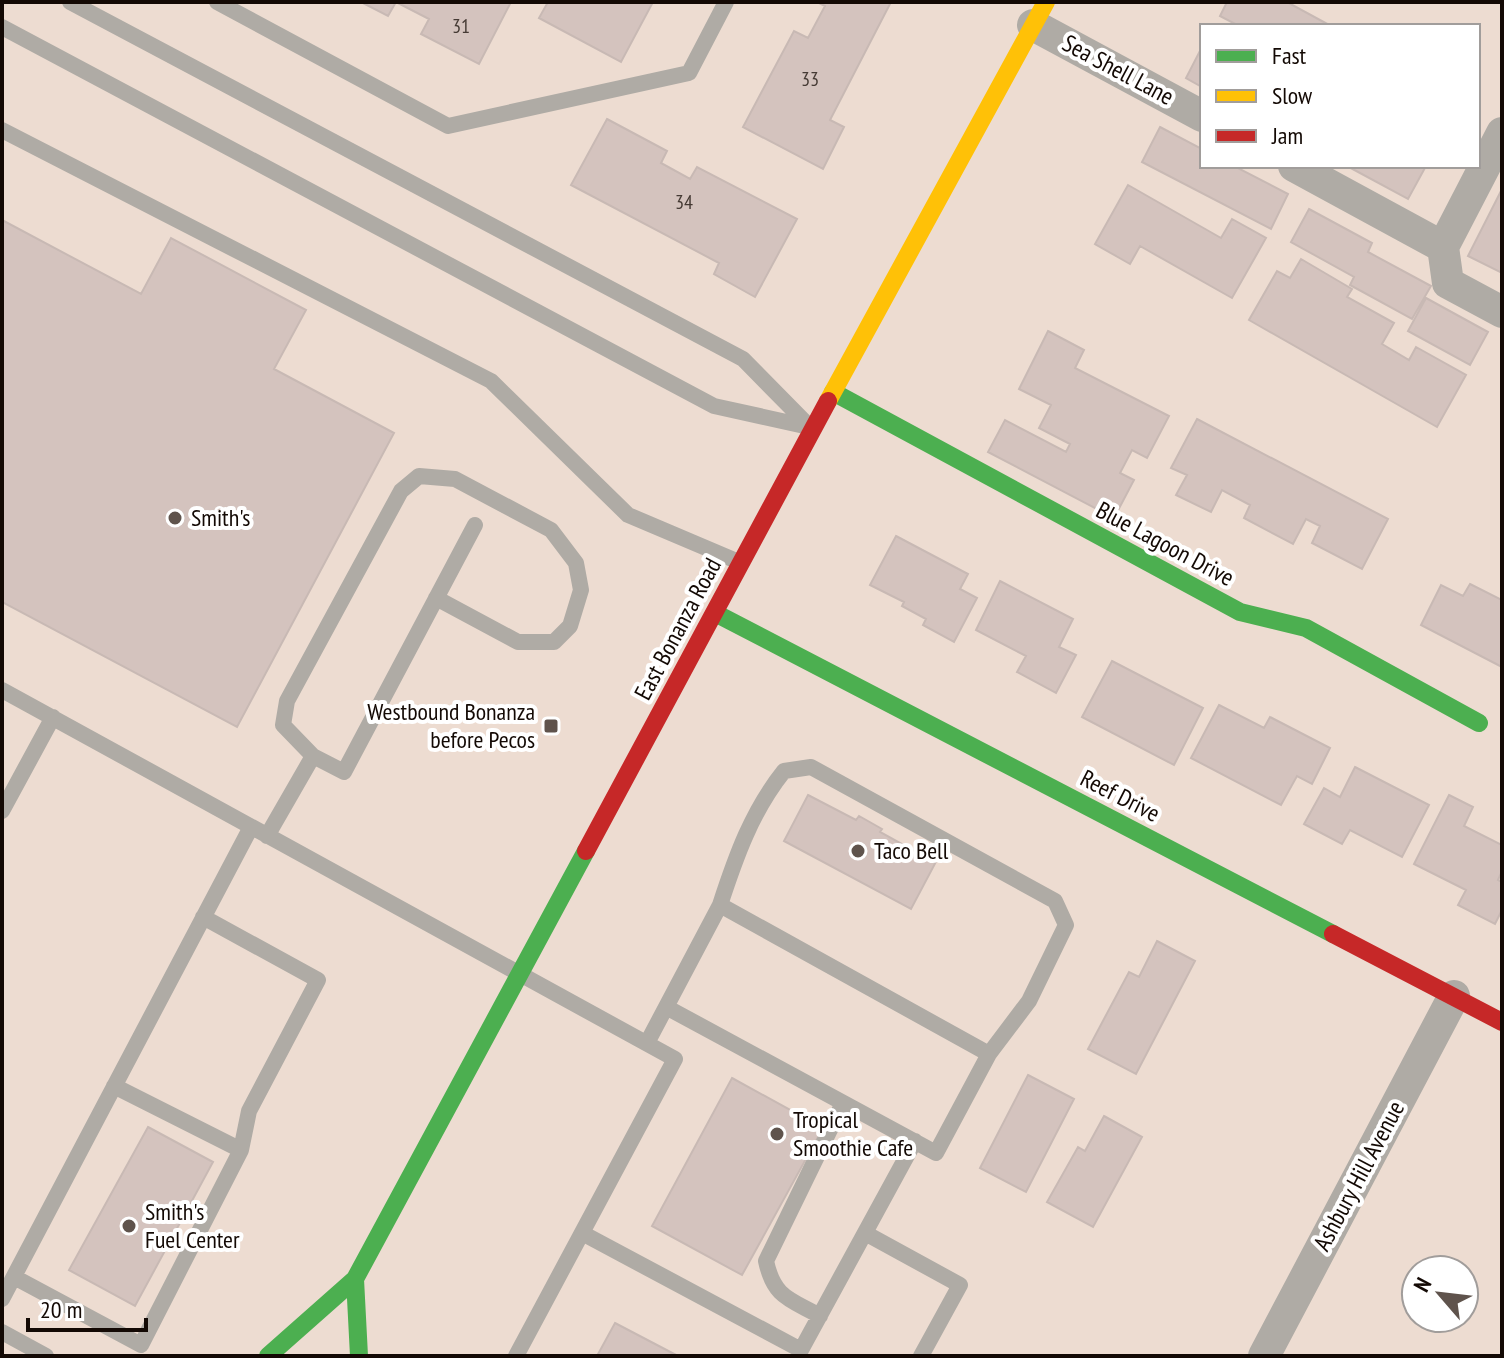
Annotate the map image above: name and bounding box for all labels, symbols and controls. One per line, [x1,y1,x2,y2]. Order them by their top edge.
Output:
house number: 31 [452,13,470,39]
legend [1200,24,1480,168]
street label: Sea Shell Lane [1057,27,1179,112]
text: Fast [1272,40,1307,71]
house number: 33 [801,66,819,92]
text: Slow [1272,80,1313,111]
text: Jam [1271,120,1303,151]
house number: 34 [675,189,693,215]
street label: Blue Lagoon Drive [1091,494,1240,593]
place label: Smith's [191,502,250,533]
marker: Smith's [166,509,184,527]
street label: East Bonanza Road [627,552,728,705]
place label: Westbound Bonanza before Pecos [367,696,535,755]
marker: Westbound Bonanza before Pecos [542,717,560,735]
street label: Reef Drive [1075,762,1165,829]
place label: Taco Bell [874,835,949,866]
marker: Taco Bell [849,842,867,860]
street label: Ashbury Hill Avenue [1306,1096,1411,1256]
place label: Tropical Smoothie Cafe [793,1104,913,1163]
marker: Tropical Smoothie Cafe [768,1125,786,1143]
place label: Smith's Fuel Center [145,1196,240,1255]
marker: Smith's Fuel Center [120,1217,138,1235]
north arrow [1400,1254,1480,1334]
text: N [1407,1273,1437,1296]
scale bar [28,1282,146,1332]
text: 20 m [40,1294,82,1325]

